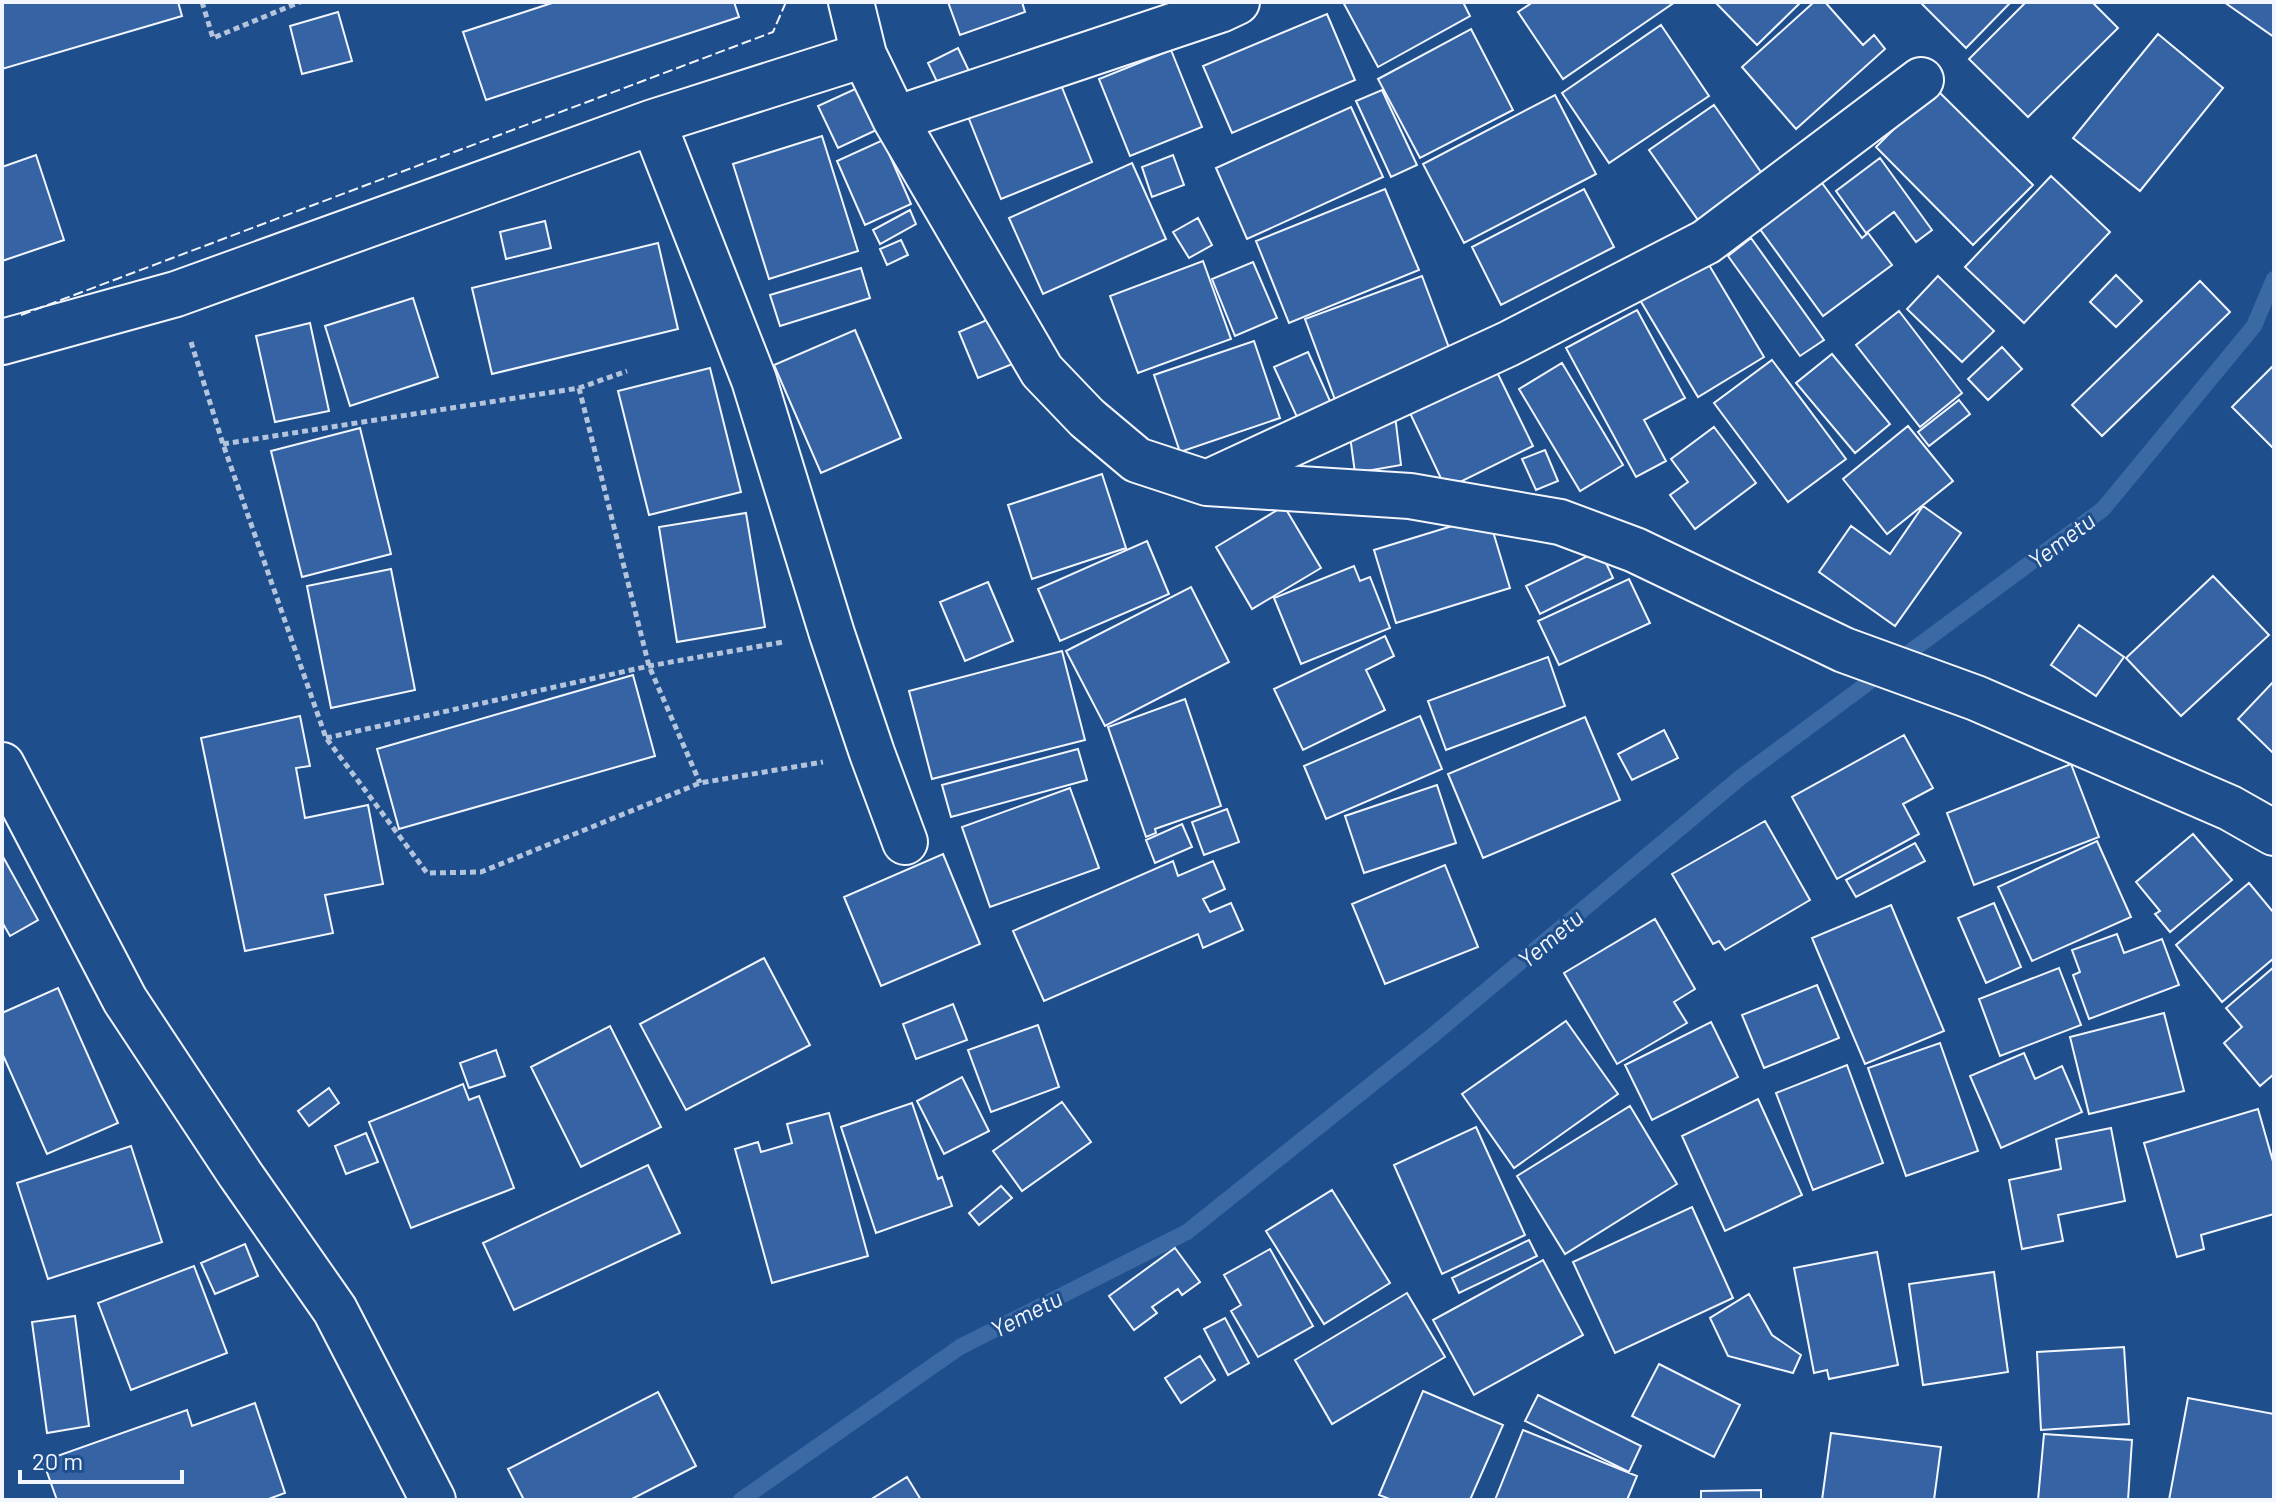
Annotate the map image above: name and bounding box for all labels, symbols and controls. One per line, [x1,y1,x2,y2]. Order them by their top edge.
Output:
water label: Yemetu [2022,505,2100,575]
water label: Yemetu [1511,902,1589,974]
water label: Yemetu [985,1283,1067,1343]
scale bar [20,1434,182,1484]
text: 20 m [32,1446,83,1475]

